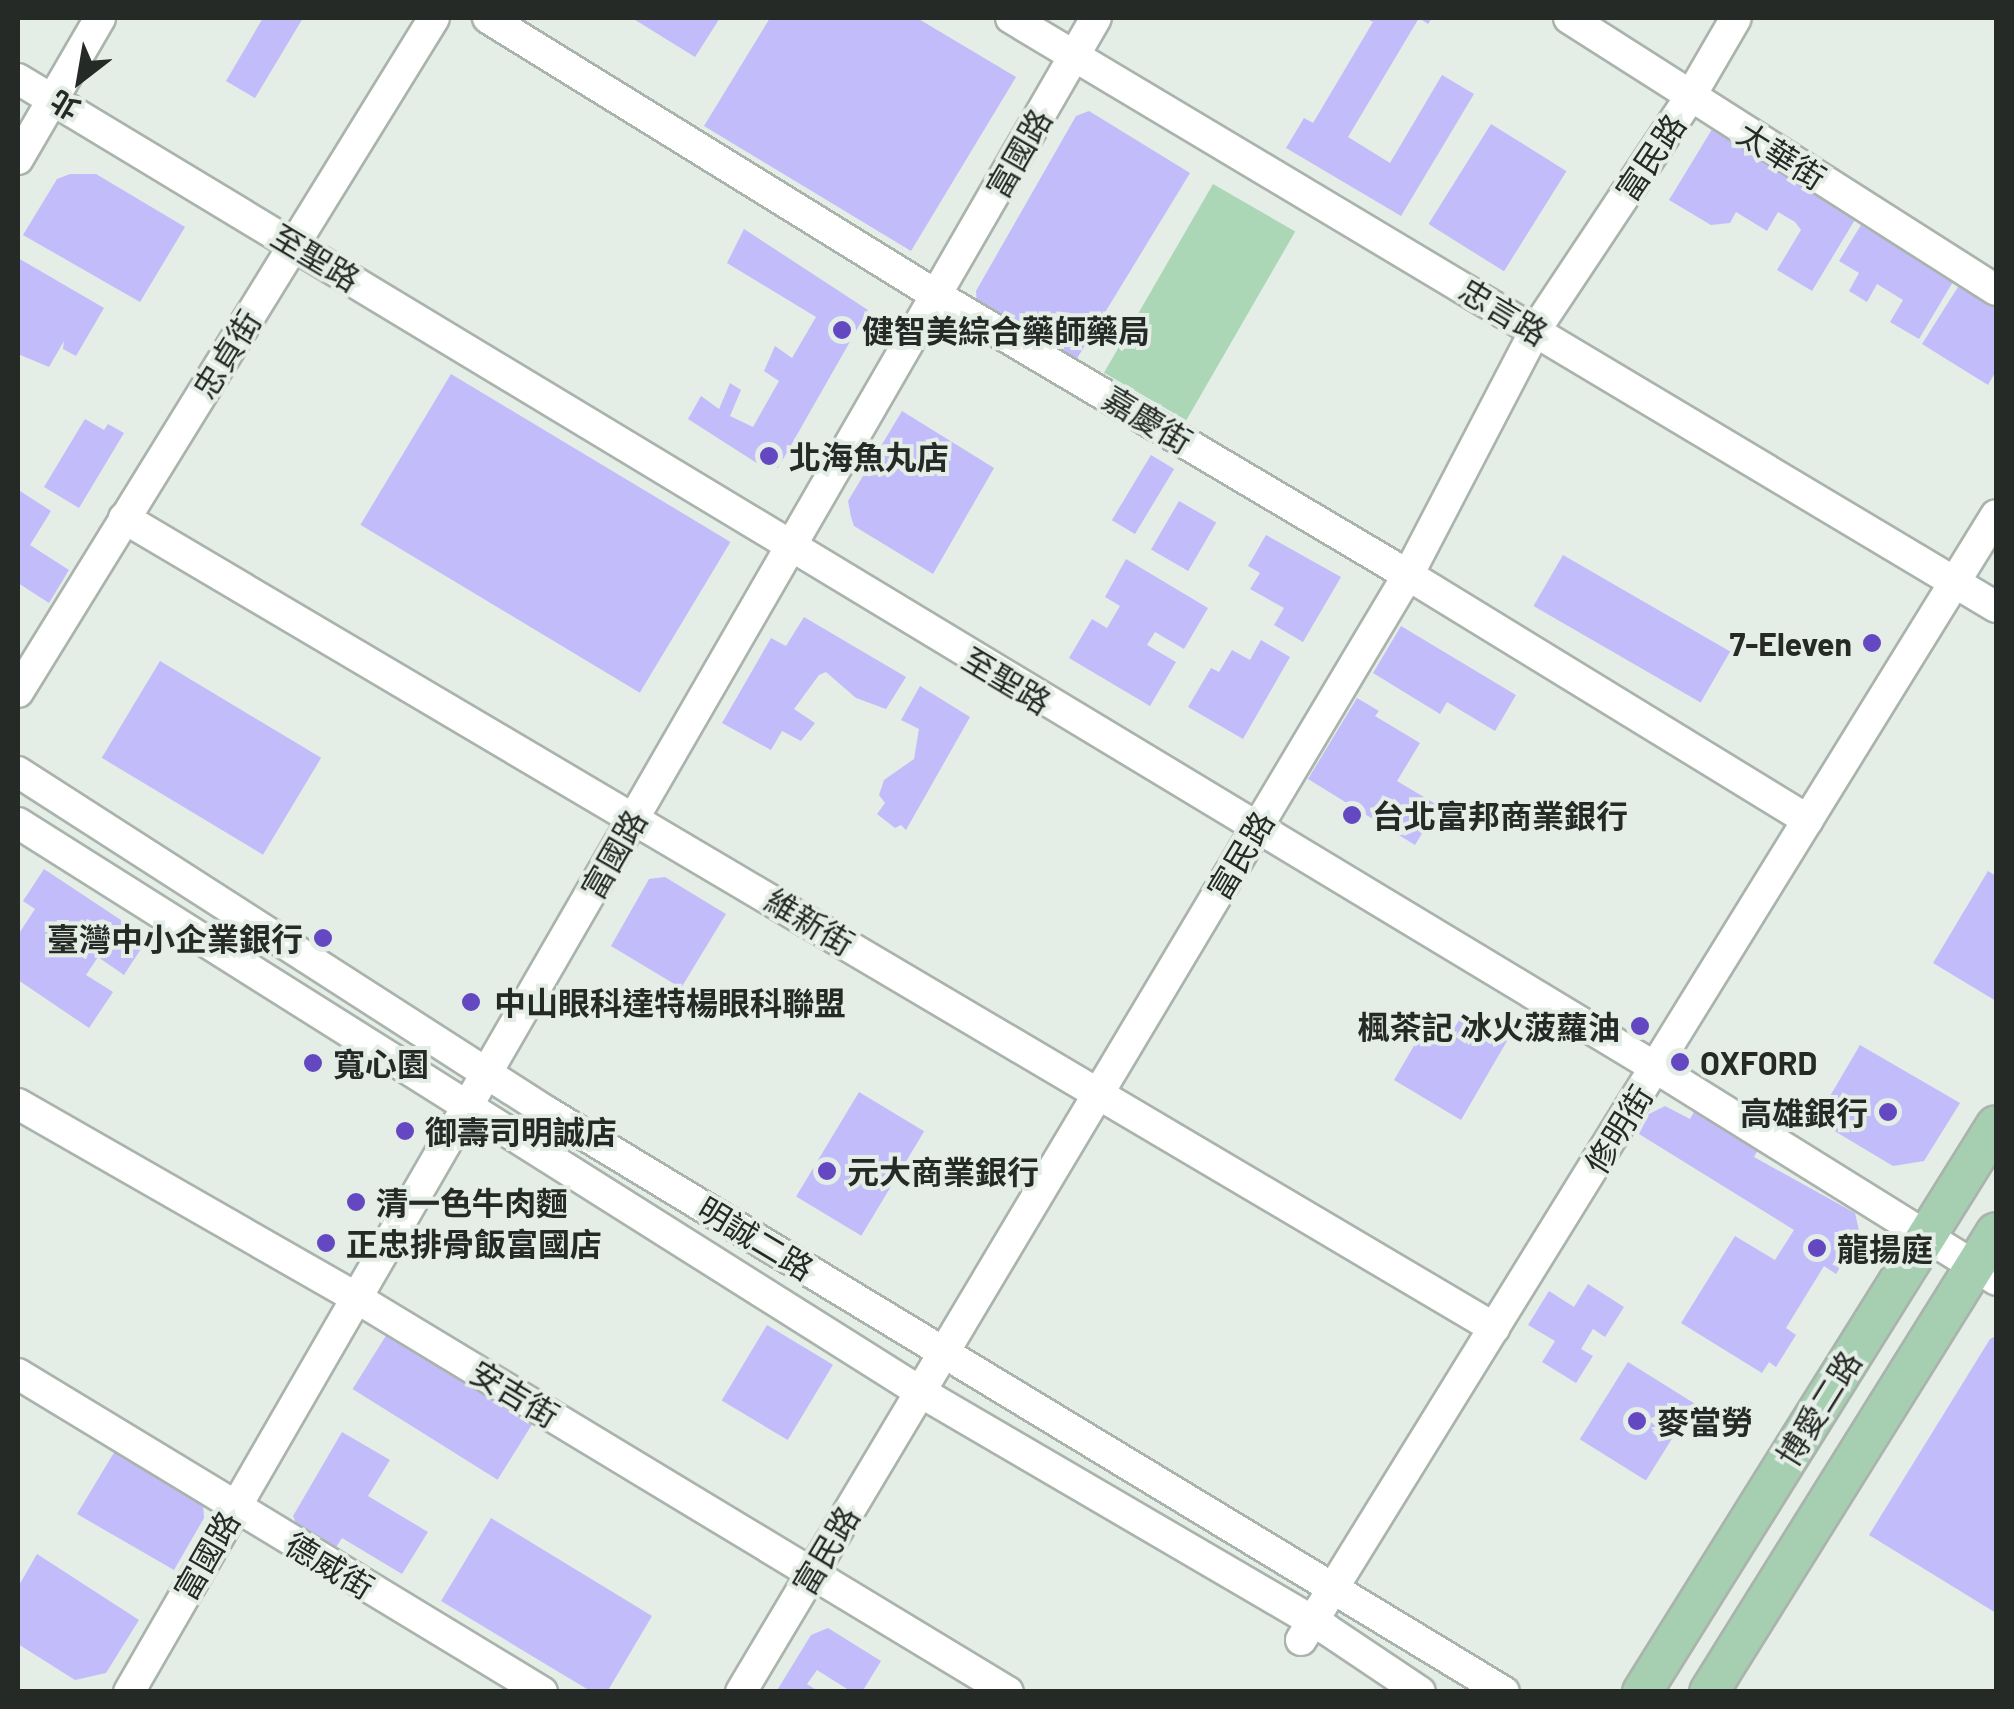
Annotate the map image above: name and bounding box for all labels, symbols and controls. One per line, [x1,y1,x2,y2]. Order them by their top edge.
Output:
north arrow [30,30,130,130]
text: 北 [44,84,85,128]
street label: 富國路 [977,102,1059,204]
street label: 富民路 [1607,106,1693,208]
street label: 太華街 [1731,113,1833,197]
street label: 至聖路 [265,216,367,298]
street label: 忠言路 [1453,270,1555,352]
street label: 忠貞街 [184,303,268,405]
place label: 健智美綜合藥師藥局 [862,311,1150,349]
marker: 健智美綜合藥師藥局 [831,319,853,341]
street label: 嘉慶街 [1097,378,1199,460]
place label: 北海魚丸店 [789,437,949,475]
marker: 北海魚丸店 [758,445,780,467]
place label: 7-Eleven [1729,624,1852,662]
marker: 7-Eleven [1861,632,1883,654]
street label: 至聖路 [956,639,1058,721]
place label: 台北富邦商業銀行 [1372,796,1628,834]
street label: 富國路 [572,803,654,905]
street label: 富民路 [1199,804,1281,906]
marker: 台北富邦商業銀行 [1341,804,1363,826]
street label: 維新街 [759,880,861,962]
place label: 臺灣中小企業銀行 [47,919,303,957]
marker: 臺灣中小企業銀行 [312,927,334,949]
place label: 中山眼科達特楊眼科聯盟 [494,983,846,1021]
marker: 中山眼科達特楊眼科聯盟 [458,989,484,1015]
place label: 楓茶記 冰火菠蘿油 [1358,1007,1620,1045]
marker: 楓茶記 冰火菠蘿油 [1629,1015,1651,1037]
place label: OXFORD [1700,1043,1817,1081]
place label: 寬心園 [333,1044,429,1082]
marker: OXFORD [1669,1051,1691,1073]
marker: 寬心園 [302,1052,324,1074]
street label: 修明街 [1576,1078,1660,1180]
place label: 高雄銀行 [1740,1093,1868,1131]
marker: 高雄銀行 [1877,1101,1899,1123]
place label: 御壽司明誠店 [425,1112,617,1150]
marker: 御壽司明誠店 [394,1120,416,1142]
place label: 元大商業銀行 [847,1152,1039,1190]
marker: 元大商業銀行 [816,1160,838,1182]
place label: 清一色牛肉麵 [376,1183,568,1221]
street label: 明誠二路 [691,1189,821,1287]
marker: 清一色牛肉麵 [345,1191,367,1213]
place label: 正忠排骨飯富國店 [346,1224,602,1262]
place label: 龍揚庭 [1837,1229,1933,1267]
marker: 正忠排骨飯富國店 [315,1232,337,1254]
marker: 龍揚庭 [1806,1237,1828,1259]
street label: 博愛二路 [1768,1344,1868,1472]
street label: 安吉街 [464,1352,566,1434]
place label: 麥當勞 [1657,1402,1753,1440]
marker: 麥當勞 [1626,1410,1648,1432]
street label: 富民路 [784,1499,866,1601]
street label: 富國路 [165,1504,247,1606]
street label: 德威街 [279,1524,381,1606]

